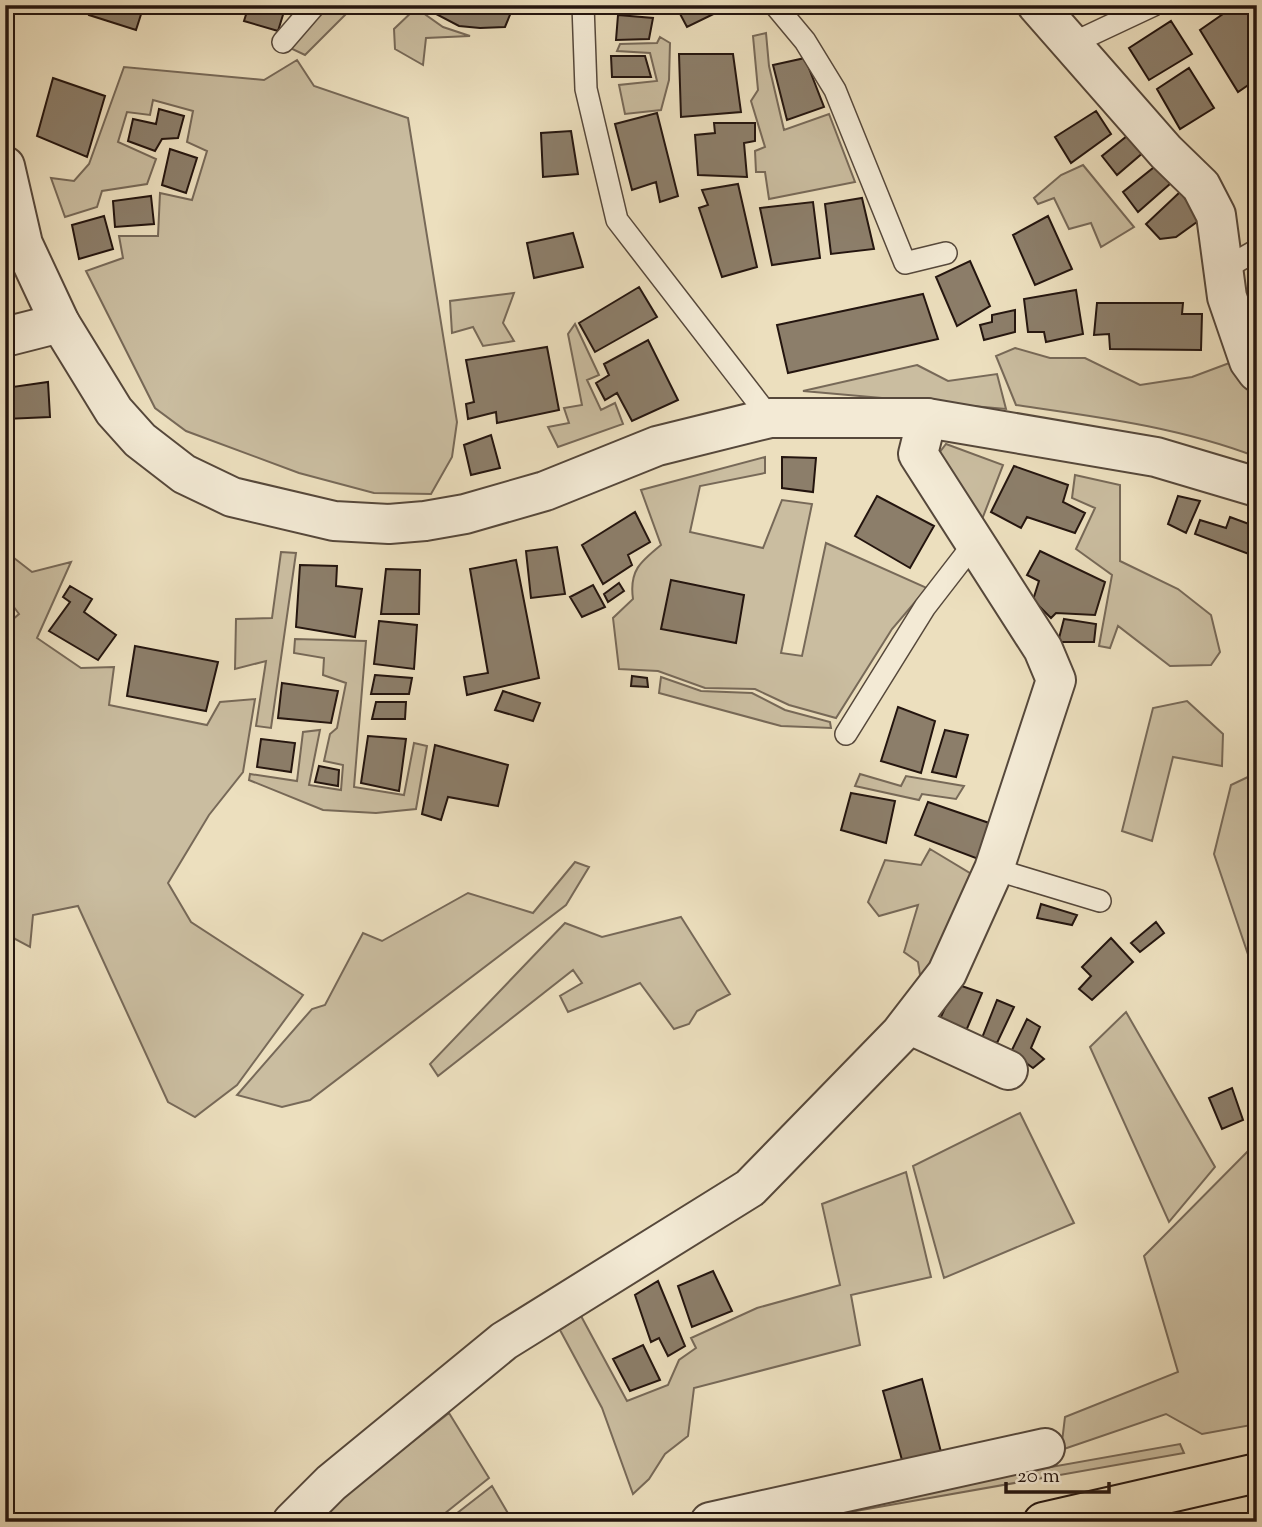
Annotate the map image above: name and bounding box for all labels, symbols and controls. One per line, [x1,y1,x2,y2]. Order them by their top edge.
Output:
scale bar [1006,1450,1110,1494]
text: 20 m [1017,1462,1060,1492]

